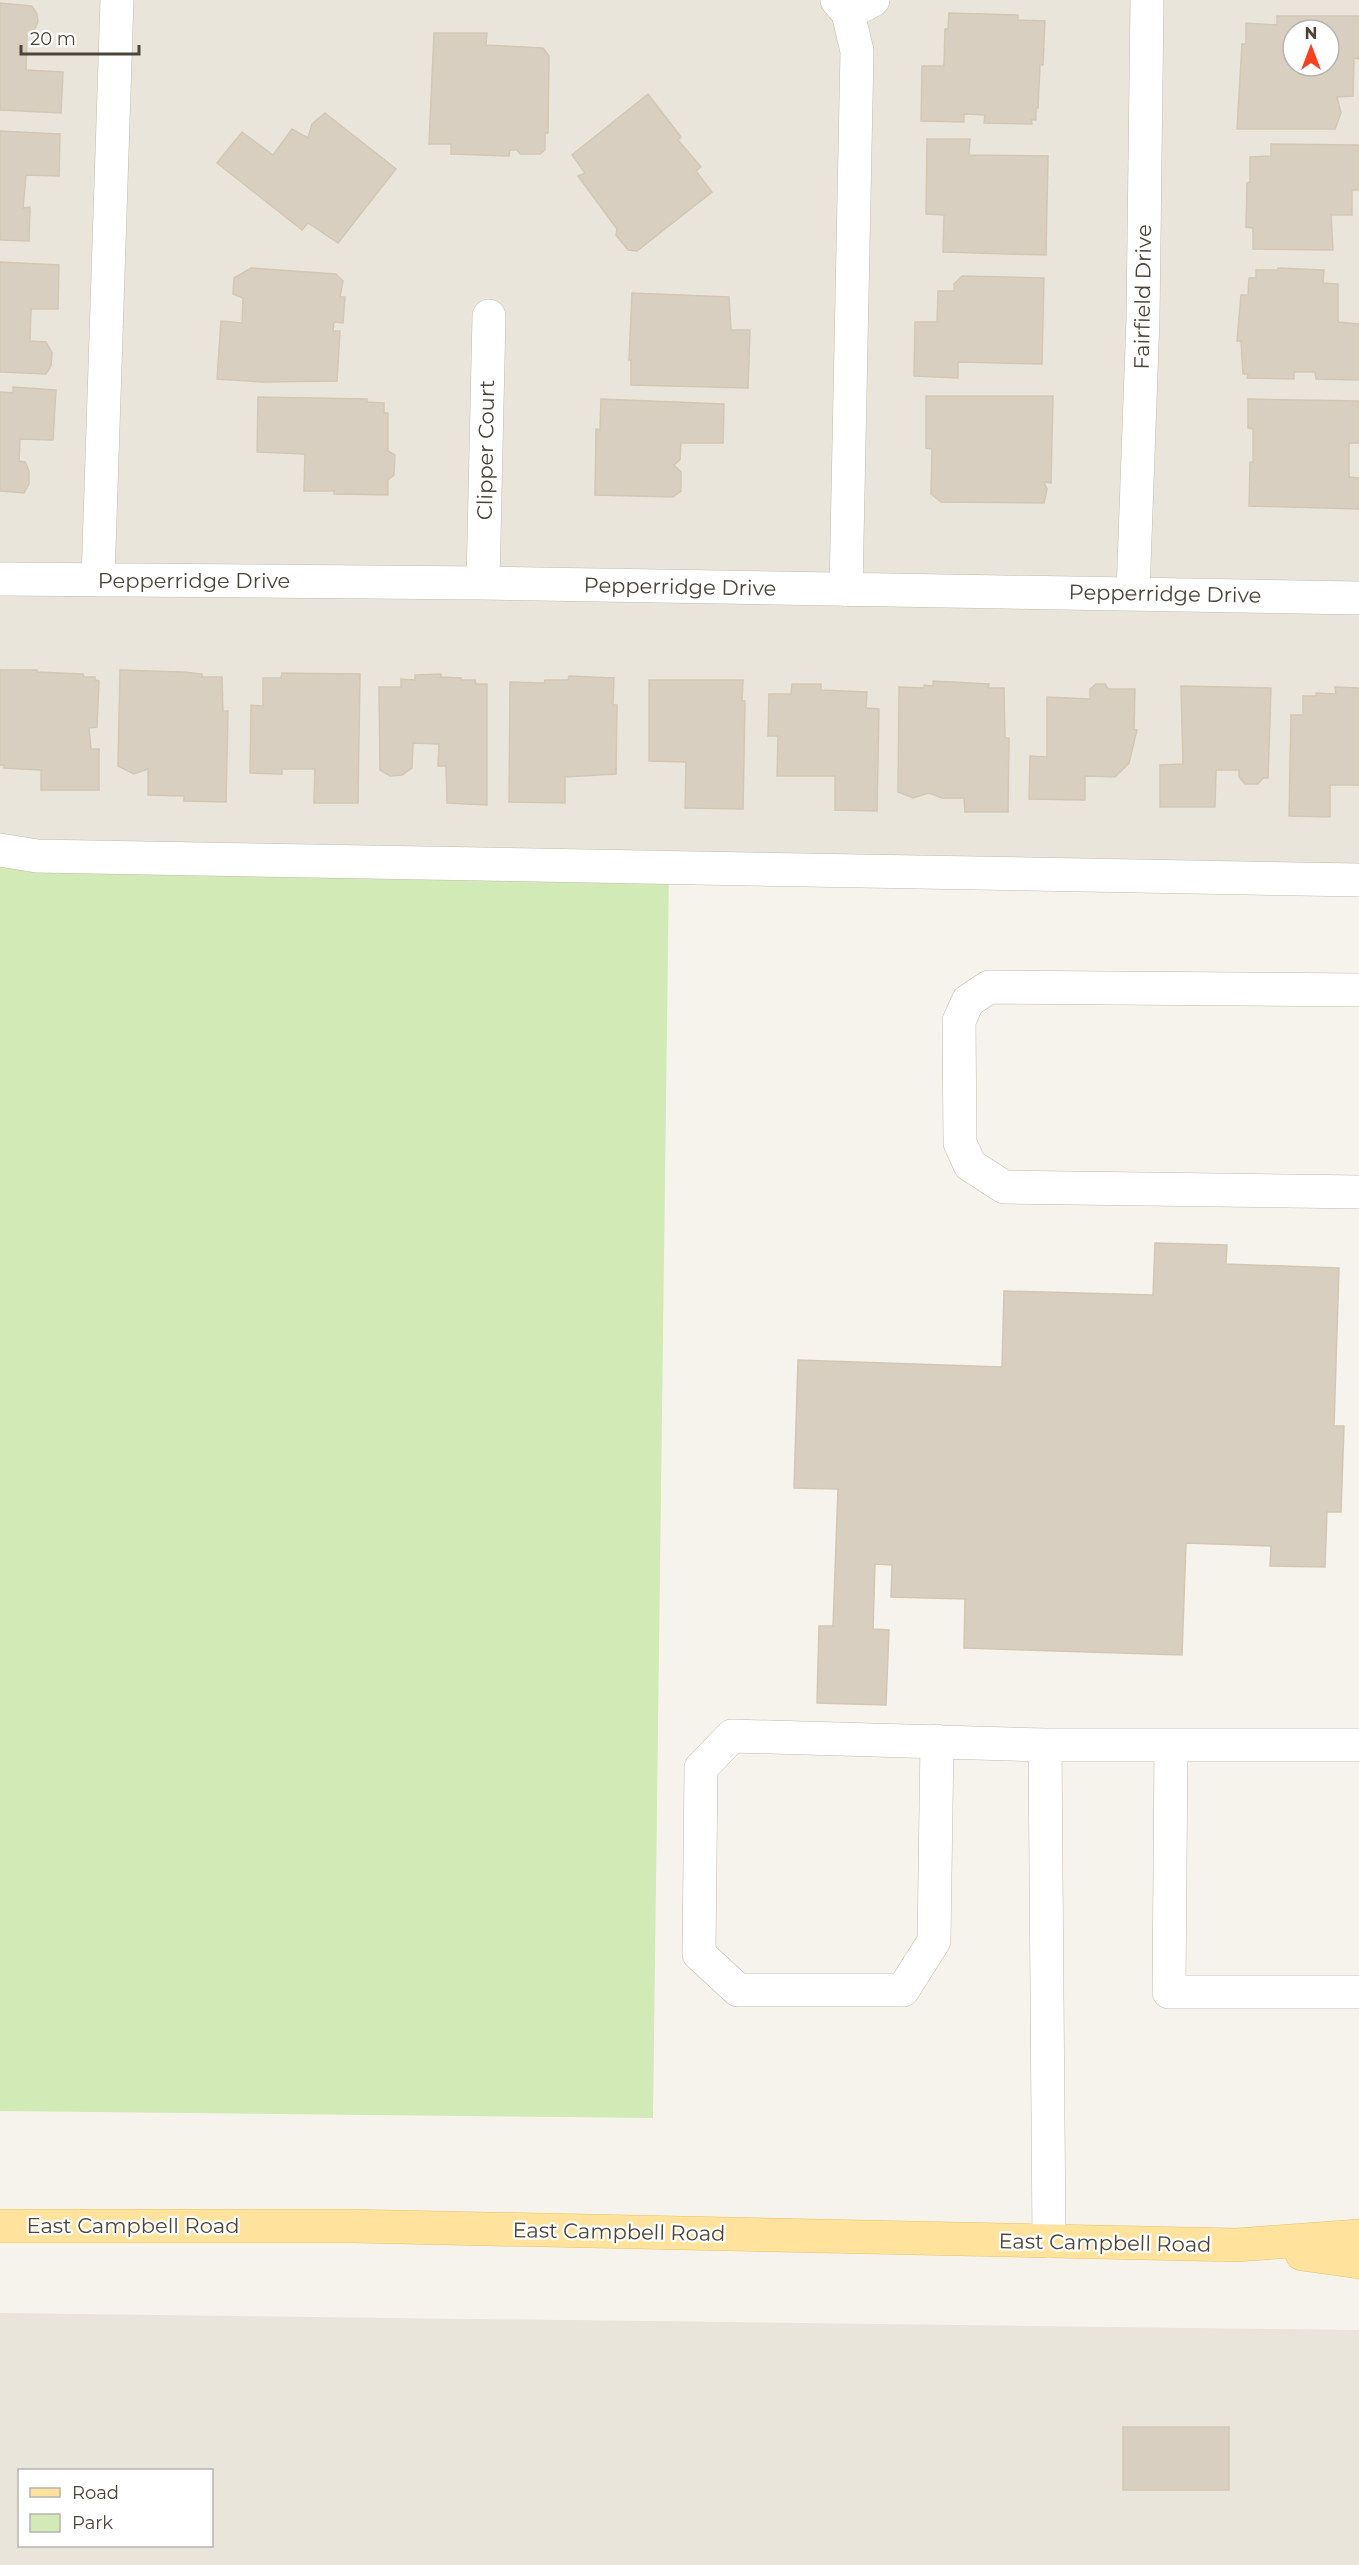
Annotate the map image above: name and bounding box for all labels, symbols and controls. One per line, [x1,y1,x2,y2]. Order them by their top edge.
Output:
scale bar [21,18,140,56]
north arrow [1281,18,1341,78]
text: N [1305,24,1317,43]
text: 20 m [30,28,76,50]
street label: Fairfield Drive [1129,224,1156,370]
street label: Clipper Court [472,380,499,520]
street label: Pepperridge Drive [98,568,290,593]
street label: Pepperridge Drive [583,572,777,601]
street label: Pepperridge Drive [1068,579,1262,608]
street label: East Campbell Road [27,2213,239,2238]
street label: East Campbell Road [512,2217,726,2246]
street label: East Campbell Road [998,2228,1212,2257]
legend [18,2469,213,2547]
text: Road [72,2482,119,2504]
text: Park [72,2512,113,2534]

